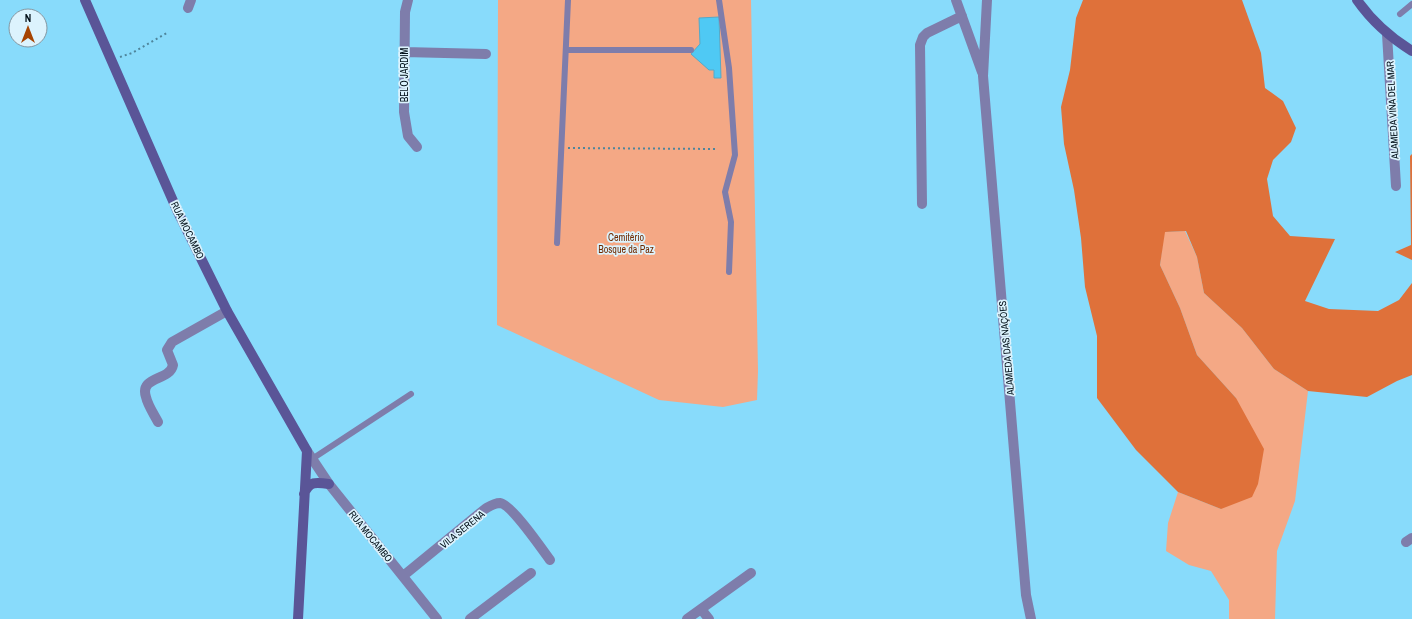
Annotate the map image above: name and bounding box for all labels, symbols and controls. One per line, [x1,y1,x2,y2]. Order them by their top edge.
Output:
north arrow [8,8,48,48]
text: N [25,11,31,25]
street label: BELO JARDIM [398,47,411,102]
street label: ALAMEDA VIÑA DEL MAR [1383,61,1402,160]
street label: RUA MOCAMBO [168,199,207,261]
park label: Cemitério Bosque da Paz [598,231,654,256]
street label: ALAMEDA DAS NAÇÕES [996,300,1017,397]
street label: VILA SERENA [437,507,488,551]
street label: RUA MOCAMBO [346,508,395,565]

